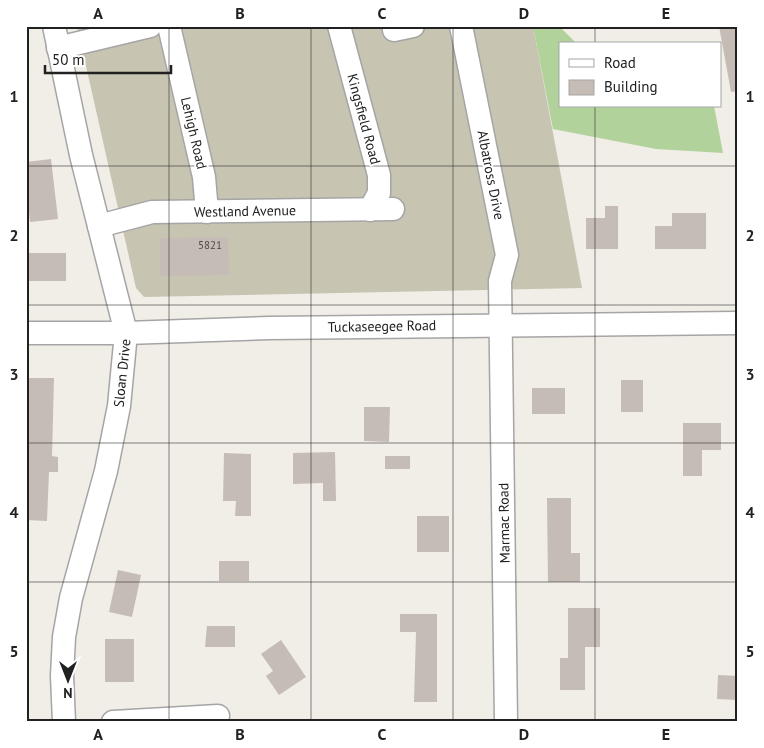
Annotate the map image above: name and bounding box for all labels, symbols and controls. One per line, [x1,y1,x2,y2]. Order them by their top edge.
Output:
text: A [93,3,103,23]
text: B [235,3,245,23]
text: C [378,3,387,23]
text: D [519,3,529,23]
text: E [662,3,670,23]
scale bar [45,42,171,74]
legend [559,42,722,108]
text: 50 m [52,50,85,69]
text: Road [604,53,636,72]
street label: Kingsfield Road [343,72,385,166]
text: Building [604,77,658,96]
text: 1 [9,86,19,106]
text: 1 [745,86,755,106]
street label: Lehigh Road [177,95,211,171]
street label: Albatross Drive [474,129,508,221]
street label: Westland Avenue [194,201,296,221]
text: 2 [9,225,19,245]
text: 2 [745,225,755,245]
house number: 5821 [198,238,222,252]
street label: Tuckaseegee Road [328,316,436,336]
street label: Sloan Drive [109,338,135,408]
text: 3 [9,364,19,384]
text: 3 [745,364,755,384]
street label: Marmac Road [494,483,514,563]
text: 4 [9,502,19,522]
text: 4 [745,502,755,522]
text: 5 [9,641,19,661]
text: 5 [745,641,755,661]
north arrow [42,656,92,706]
text: N [63,684,73,702]
text: A [93,724,103,744]
text: B [235,724,245,744]
text: C [378,724,387,744]
text: D [519,724,529,744]
text: E [662,724,670,744]

